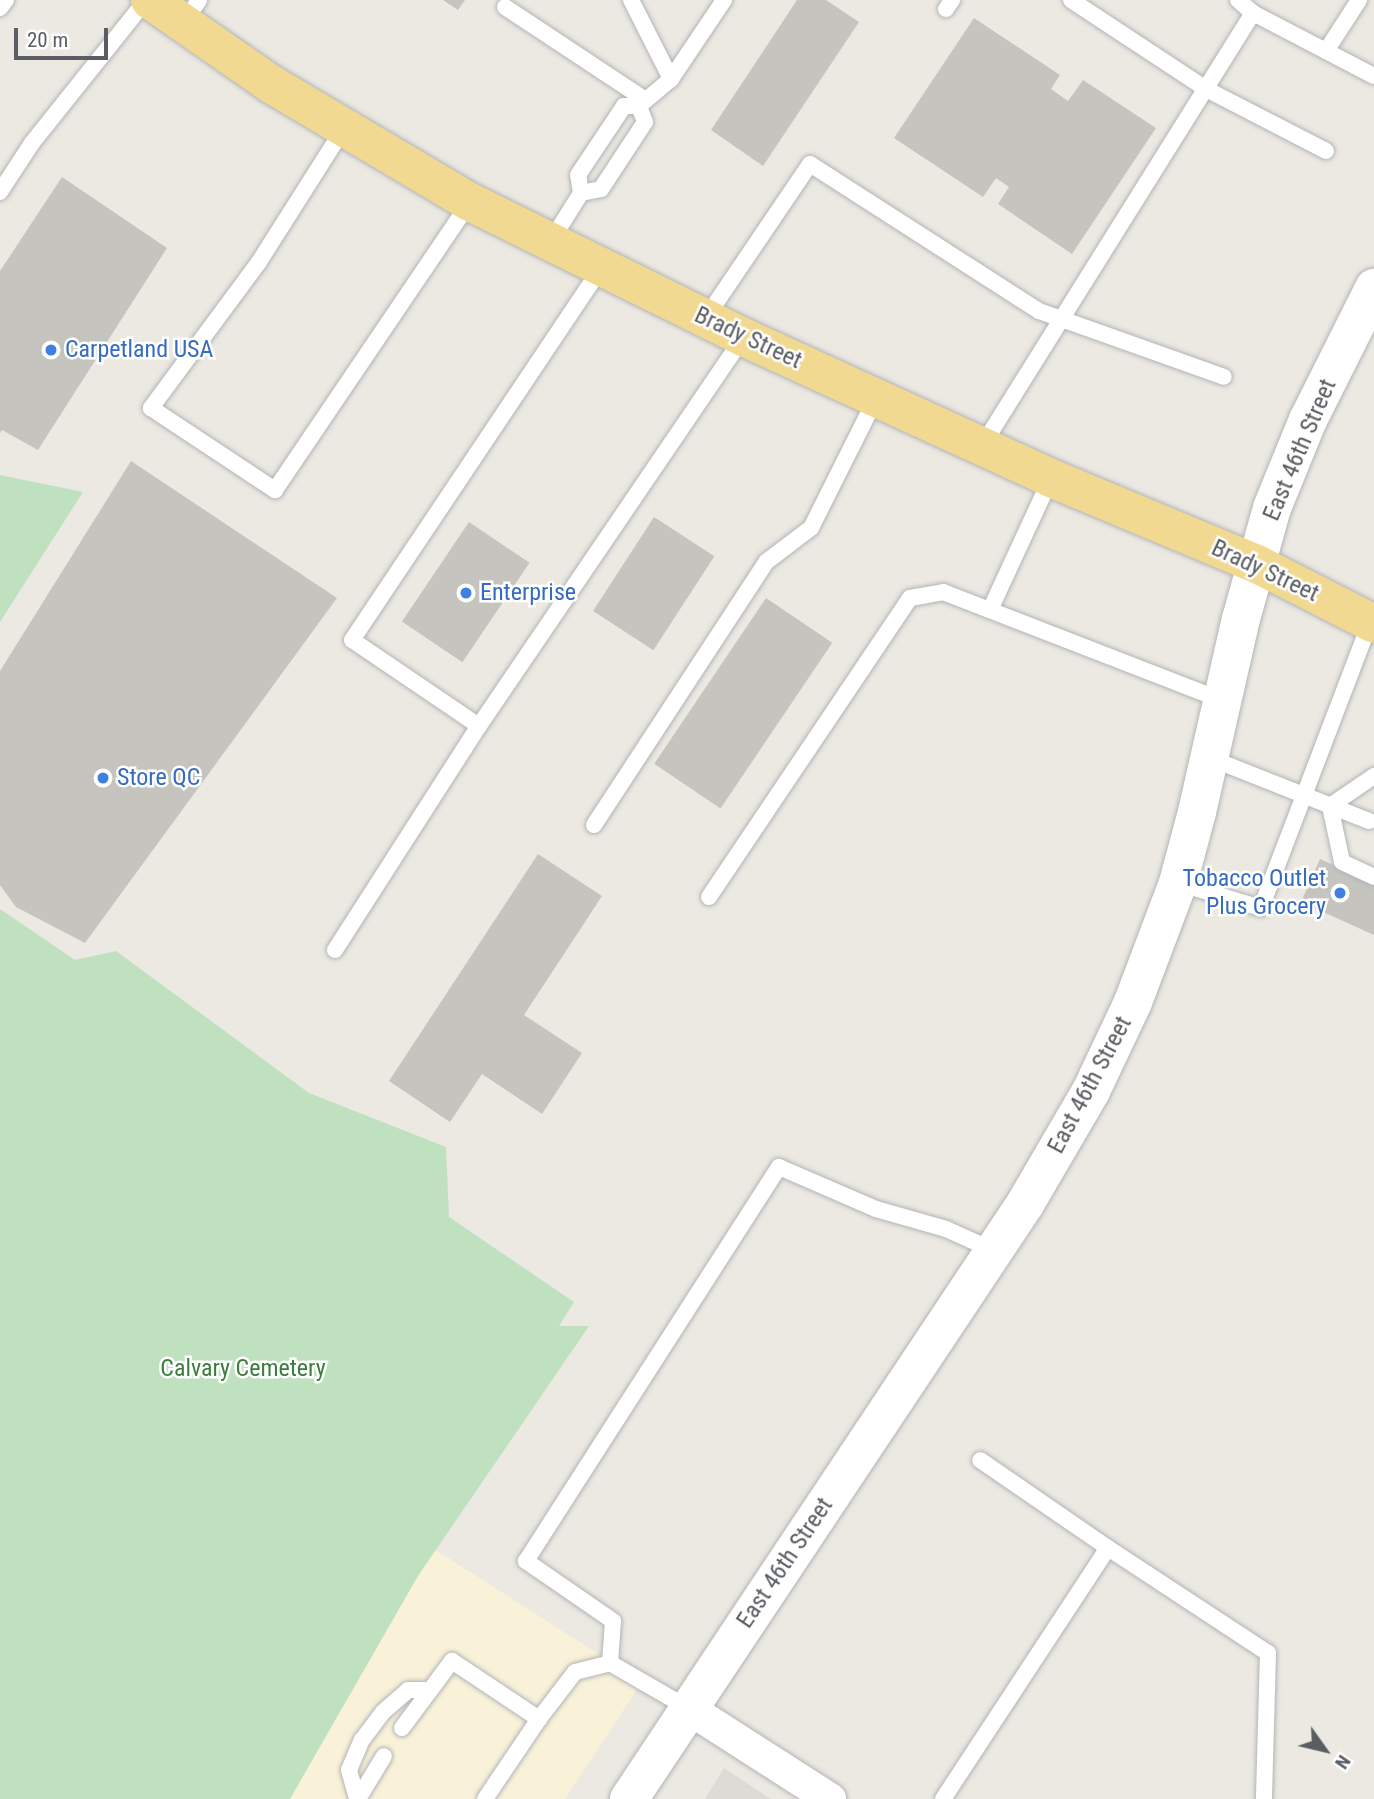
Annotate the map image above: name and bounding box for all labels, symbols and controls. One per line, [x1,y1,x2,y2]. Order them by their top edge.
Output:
scale bar [18,14,112,58]
text: 20 m [27,28,68,52]
street label: Brady Street [690,301,806,375]
place label: Carpetland USA [65,336,213,364]
marker: Carpetland USA [43,342,59,358]
street label: East 46th Street [1257,375,1343,525]
street label: Brady Street [1207,534,1323,608]
place label: Enterprise [480,579,576,607]
marker: Enterprise [458,585,474,601]
place label: Store QC [117,764,200,792]
marker: Store QC [95,770,111,786]
place label: Tobacco Outlet Plus Grocery [1183,865,1326,921]
marker: Tobacco Outlet Plus Grocery [1332,885,1348,901]
street label: East 46th Street [1042,1012,1138,1158]
park label: Calvary Cemetery [160,1355,326,1383]
street label: East 46th Street [731,1492,839,1634]
north arrow [1290,1715,1360,1785]
text: N [1330,1751,1356,1773]

